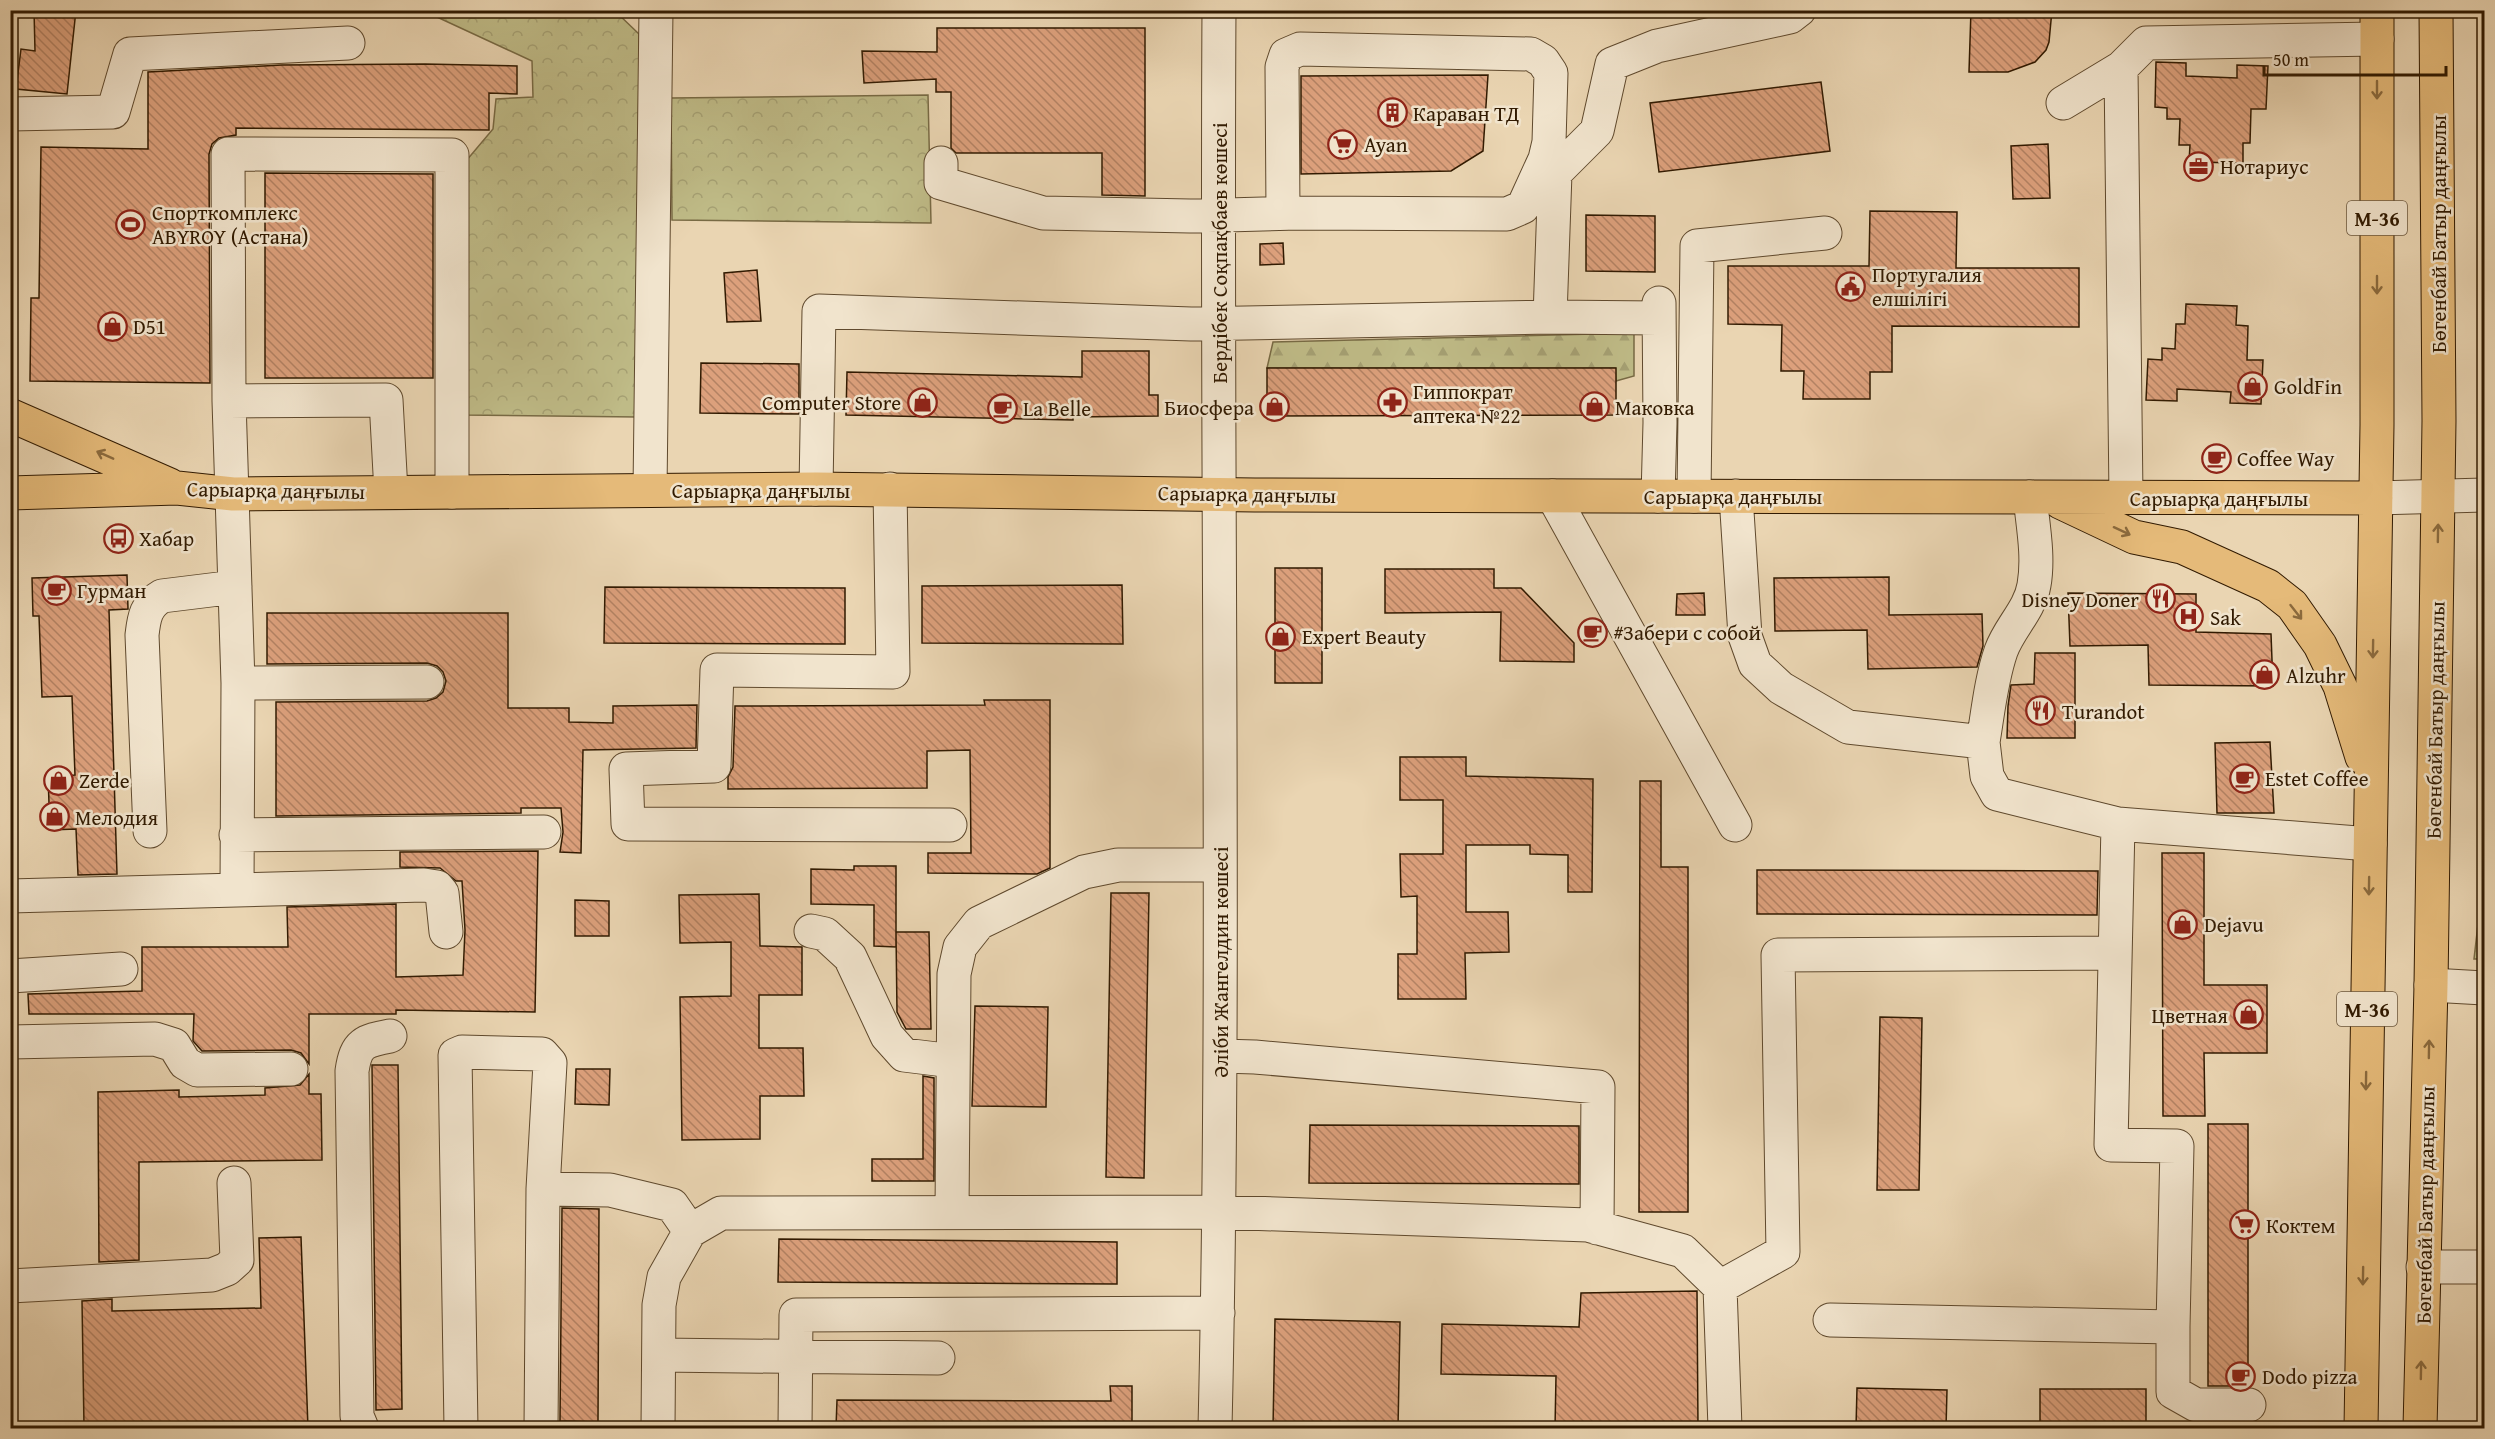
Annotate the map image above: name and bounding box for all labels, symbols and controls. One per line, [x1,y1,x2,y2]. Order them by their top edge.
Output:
scale bar [2264,39,2446,77]
text: 50 m [2273,46,2309,73]
one-way arrow [2371,79,2383,99]
building icon: Караван ТД [1376,97,1408,129]
place label: Караван ТД [1413,98,1519,129]
street label: Бөгенбай Батыр даңғылы [2423,115,2454,353]
street label: Бердібек Соқпақбаев көшесі [1204,122,1235,384]
supermarket icon: Ayan [1327,128,1359,160]
place label: Ayan [1364,129,1408,160]
office icon: Нотариус [2183,150,2215,182]
place label: Нотариус [2220,151,2309,182]
place label: Спорткомплекс ABYROY (Астана) [152,197,309,252]
road number: M-36 [2347,201,2407,235]
sports icon: Спорткомплекс ABYROY (Астана) [115,208,147,240]
place label: Португалия елшілігі [1872,259,1982,314]
public building icon: Португалия елшілігі [1835,270,1867,302]
one-way arrow [2371,274,2383,294]
shop icon: D51 [96,310,128,342]
place label: D51 [133,311,166,342]
shop icon: GoldFin [2237,370,2269,402]
place label: GoldFin [2274,371,2342,402]
place label: Гиппократ аптека №22 [1413,376,1521,431]
shop icon: Computer Store [906,386,938,418]
place label: Computer Store [762,387,901,418]
pharmacy icon: Гиппократ аптека №22 [1376,387,1408,419]
shop icon: Биосфера [1259,391,1291,423]
shop icon: Маковка [1578,391,1610,423]
cafe icon: La Belle [986,392,1018,424]
place label: Биосфера [1164,392,1254,423]
place label: Маковка [1615,392,1694,423]
place label: La Belle [1023,393,1091,424]
cafe icon: Coffee Way [2200,442,2232,474]
place label: Coffee Way [2237,443,2335,474]
one-way arrow [96,449,114,461]
street label: Сарыарқа даңғылы [187,473,366,507]
street label: Сарыарқа даңғылы [672,475,850,506]
street label: Сарыарқа даңғылы [1158,477,1337,511]
street label: Сарыарқа даңғылы [1644,481,1822,512]
street label: Сарыарқа даңғылы [2130,483,2308,514]
bus stop icon: Хабар [102,522,134,554]
place label: Хабар [139,523,194,554]
one-way arrow [2432,524,2443,544]
one-way arrow [2112,525,2130,537]
cafe icon: Гурман [40,574,72,606]
place label: Гурман [77,575,146,606]
restaurant icon: Disney Doner [2144,583,2176,615]
place label: Disney Doner [2022,584,2139,615]
hospital icon: Sak [2173,601,2205,633]
street label: Бөгенбай Батыр даңғылы [2417,601,2453,839]
place label: Sak [2210,602,2241,633]
one-way arrow [2289,603,2302,619]
cafe icon: #Забери с собой [1576,616,1608,648]
place label: #Забери с собой [1613,617,1761,648]
shop icon: Expert Beauty [1265,620,1297,652]
place label: Expert Beauty [1302,621,1427,652]
one-way arrow [2367,638,2379,658]
shop icon: Alzuhr [2249,659,2281,691]
place label: Alzuhr [2286,660,2346,691]
restaurant icon: Turandot [2025,695,2057,727]
place label: Turandot [2062,696,2145,727]
cafe icon: Estet Coffee [2228,762,2260,794]
place label: Estet Coffee [2265,763,2369,794]
shop icon: Zerde [42,764,74,796]
place label: Zerde [79,765,130,796]
shop icon: Мелодия [38,801,70,833]
place label: Мелодия [75,802,159,833]
street label: Әліби Жангелдин көшесі [1205,846,1236,1078]
one-way arrow [2364,875,2375,895]
shop icon: Dejavu [2167,908,2199,940]
place label: Dejavu [2204,909,2264,940]
road number: M-36 [2337,992,2397,1026]
shop icon: Цветная [2233,999,2265,1031]
place label: Цветная [2151,1000,2228,1031]
one-way arrow [2423,1040,2435,1060]
one-way arrow [2361,1070,2372,1090]
street label: Бөгенбай Батыр даңғылы [2407,1086,2443,1324]
supermarket icon: Коктем [2229,1209,2261,1241]
place label: Коктем [2266,1210,2336,1241]
one-way arrow [2357,1265,2369,1285]
cafe icon: Dodo pizza [2225,1360,2257,1392]
place label: Dodo pizza [2262,1361,2358,1392]
one-way arrow [2416,1361,2427,1381]

